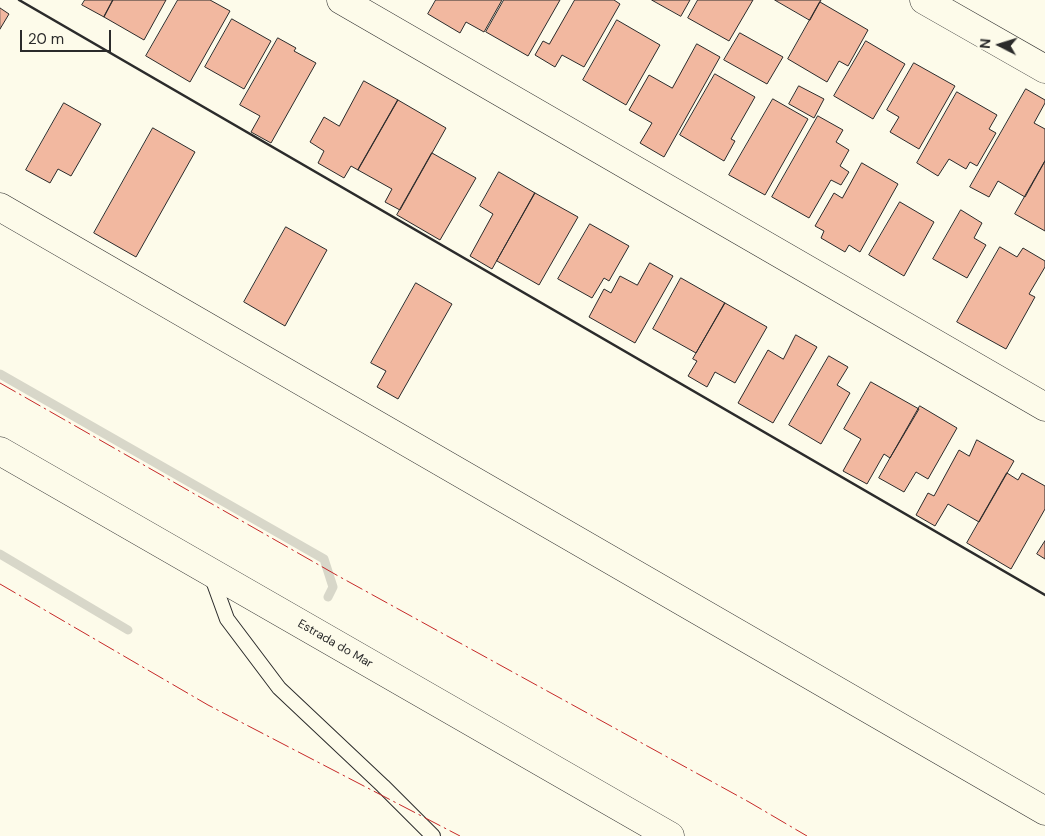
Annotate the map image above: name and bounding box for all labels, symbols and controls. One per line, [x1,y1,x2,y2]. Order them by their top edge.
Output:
scale bar [22,20,114,52]
north arrow [975,20,1025,70]
text: 20 m [28,29,64,49]
text: N [976,38,994,50]
street label: Estrada do Mar [295,617,375,671]

